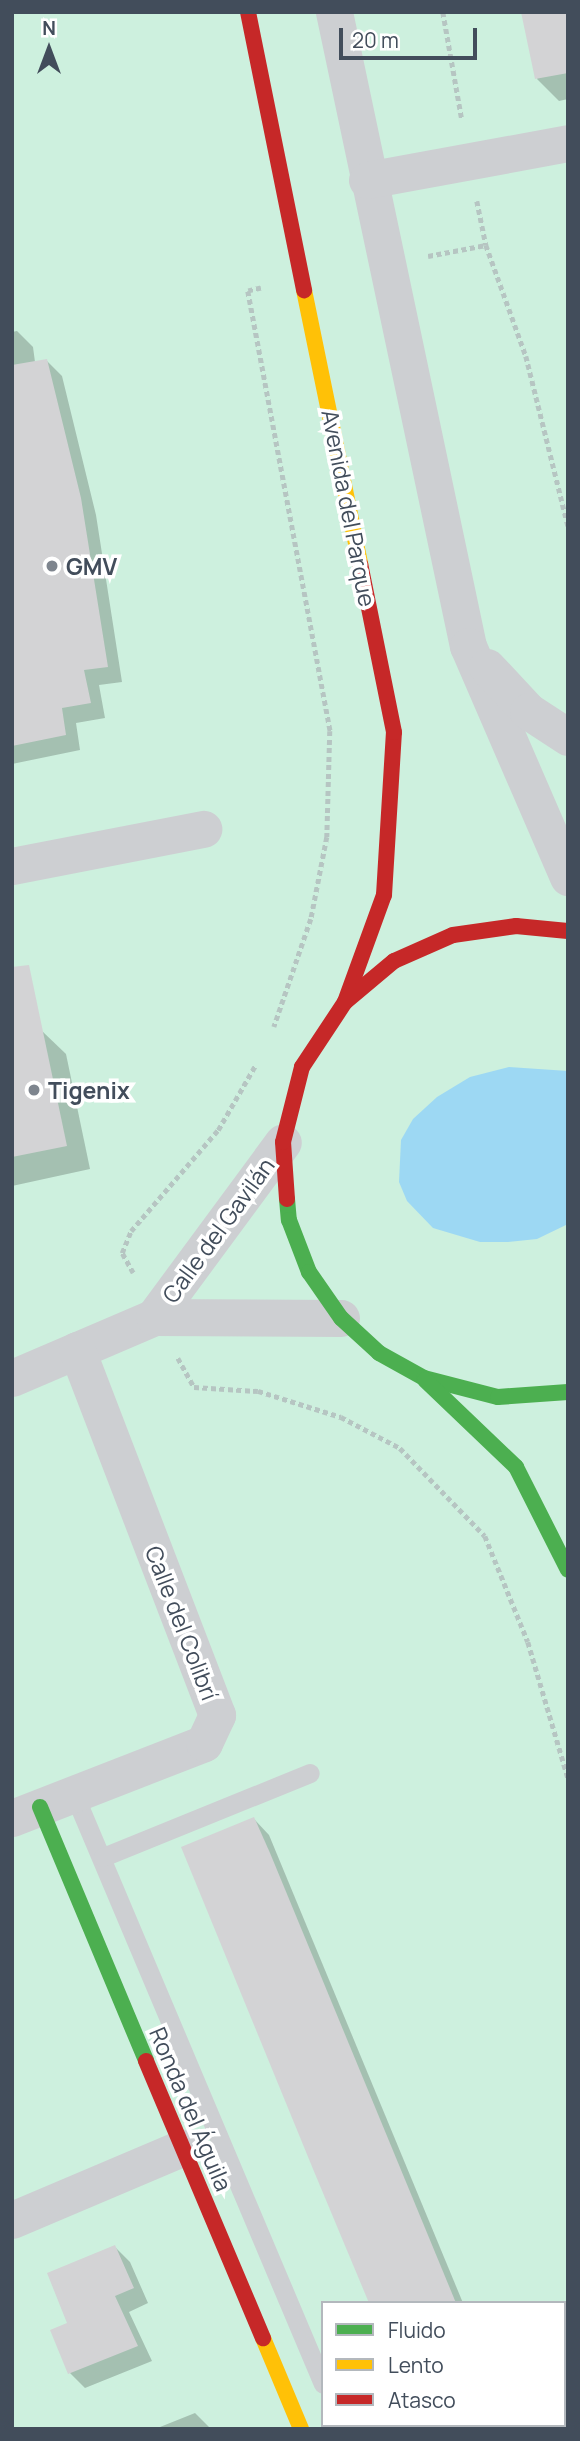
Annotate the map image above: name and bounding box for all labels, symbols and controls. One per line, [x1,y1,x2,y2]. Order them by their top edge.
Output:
north arrow [14,14,84,84]
scale bar [342,14,480,58]
text: N [42,15,56,41]
text: 20 m [352,26,399,54]
street label: Avenida del Parque [316,407,382,609]
place label: GMV [66,552,117,580]
marker: GMV [44,558,60,574]
place label: Tigenix [48,1076,130,1104]
marker: Tigenix [26,1082,42,1098]
street label: Calle del Gavilán [156,1152,280,1308]
street label: Calle del Colibrí [140,1542,224,1704]
street label: Ronda del Águila [144,2023,238,2195]
legend [321,2301,566,2427]
text: Fluido [388,2316,446,2344]
text: Lento [388,2351,444,2379]
text: Atasco [388,2386,456,2414]

